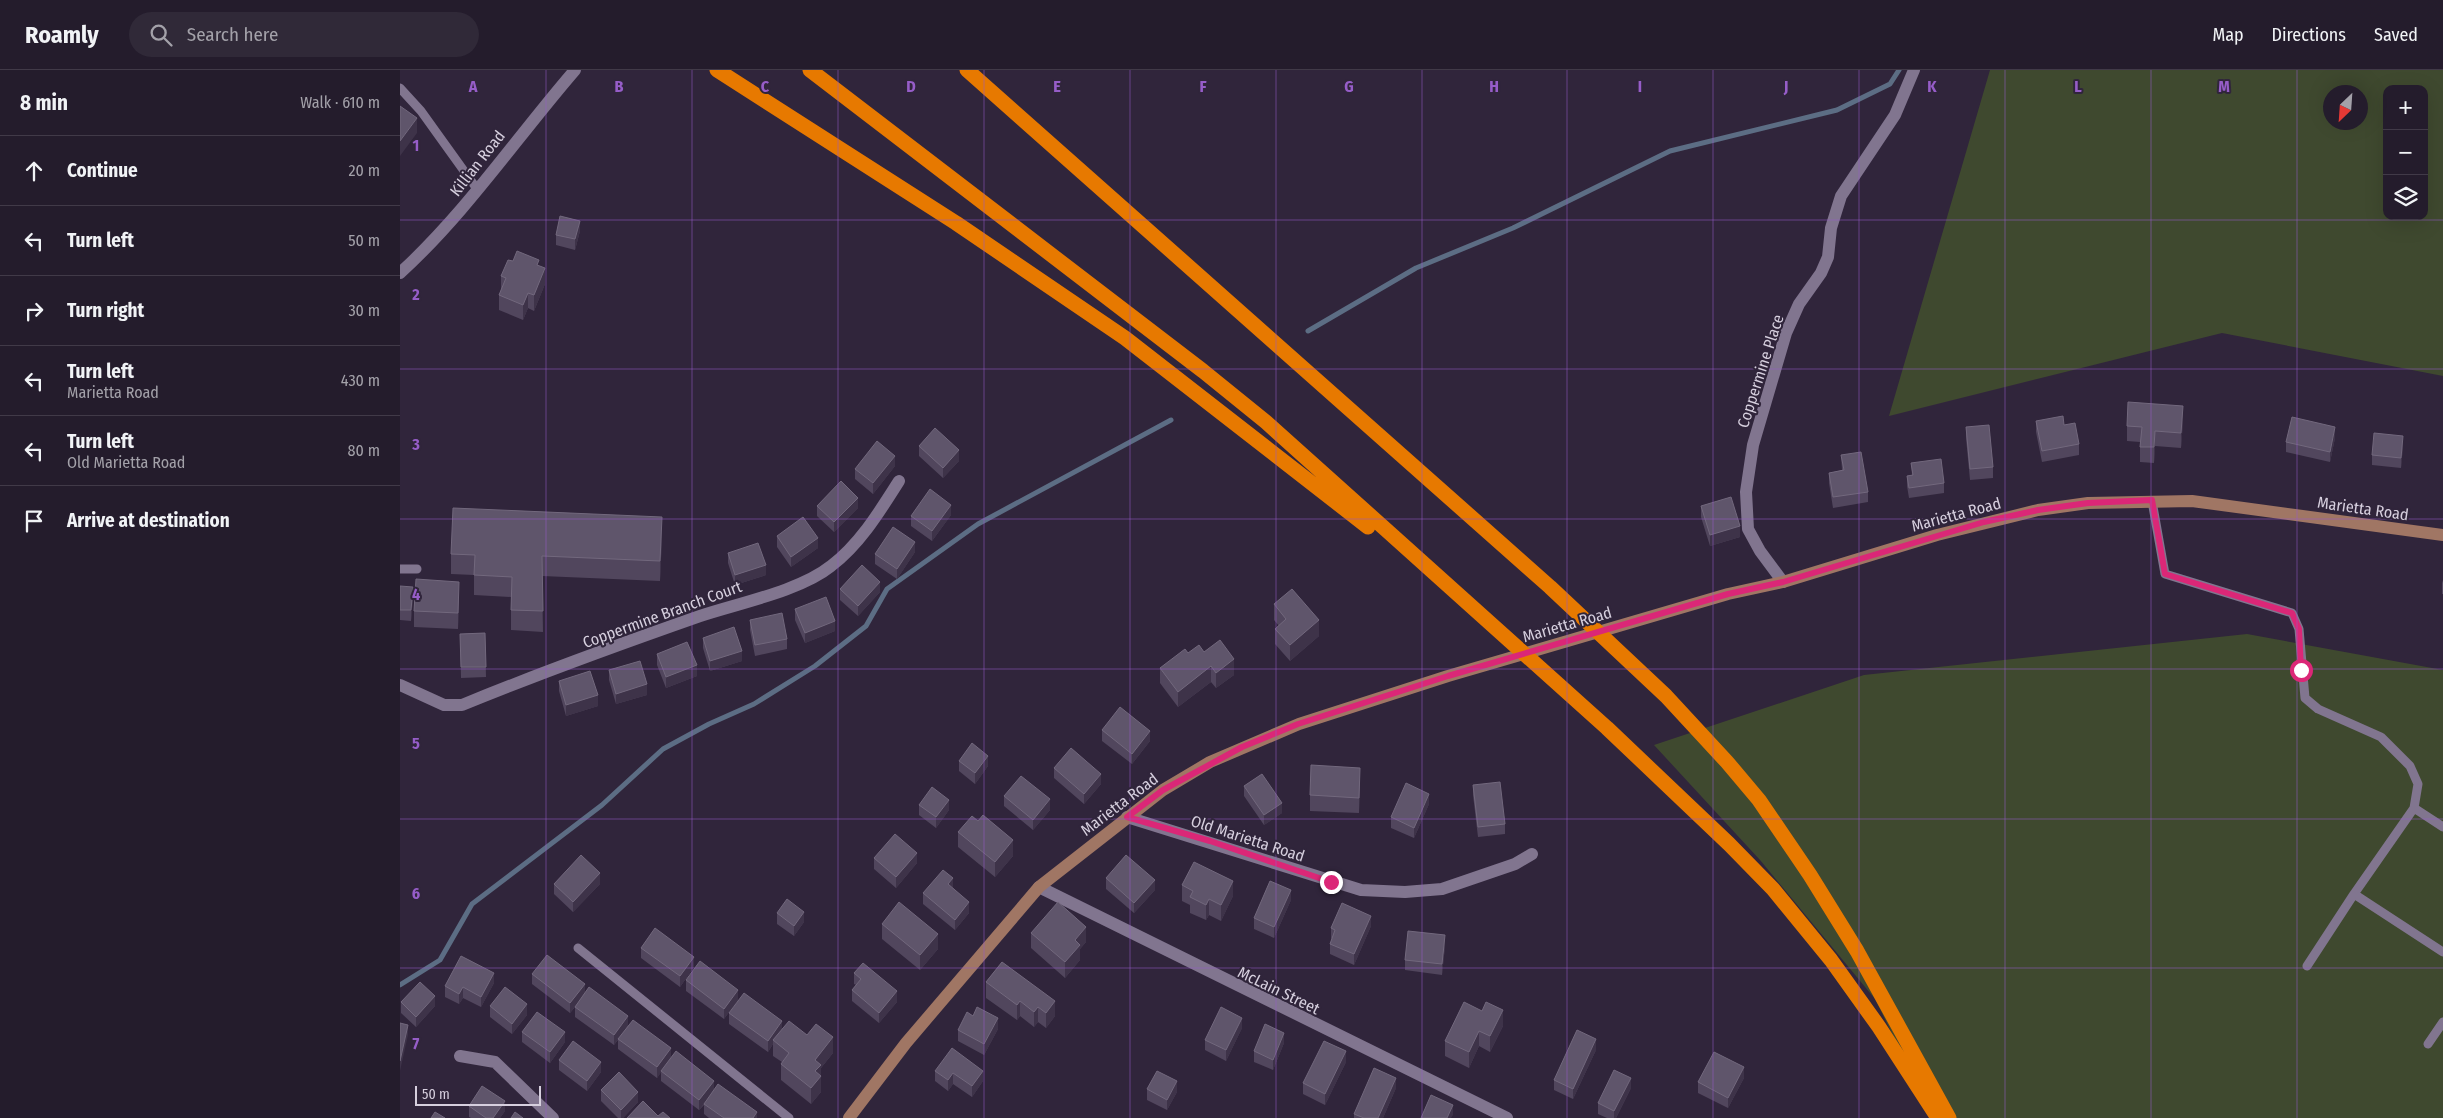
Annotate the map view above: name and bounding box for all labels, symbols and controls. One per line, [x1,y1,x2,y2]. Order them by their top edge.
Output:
search box [129,12,479,57]
text: Roamly [25,21,99,49]
icon: search [147,21,175,49]
text: Search here [187,23,278,46]
text: Map [2212,24,2244,46]
text: Directions [2272,24,2346,46]
text: Saved [2374,24,2418,46]
text: A [468,77,478,96]
text: B [615,77,624,96]
text: C [761,77,770,96]
text: D [906,77,916,96]
text: E [1053,77,1061,96]
text: F [1199,77,1207,96]
text: G [1344,77,1354,96]
text: H [1489,77,1499,96]
text: I [1638,77,1642,96]
text: J [1783,77,1788,96]
text: K [1927,77,1937,96]
text: L [2074,77,2082,96]
text: M [2218,77,2230,96]
north arrow [2323,85,2368,130]
map controls [2383,85,2428,220]
button: + [2383,85,2428,130]
text: 8 min [20,90,68,116]
text: Walk · 610 m [300,93,380,112]
street label: Killian Road [446,127,509,200]
button: − [2383,130,2428,175]
text: 1 [413,136,419,155]
icon: ahead [20,157,48,185]
text: Continue [67,159,138,182]
text: 20 m [349,161,380,180]
button: layers [2383,175,2428,220]
icon: left [20,227,48,255]
text: Turn left [67,229,134,252]
text: 50 m [348,231,380,250]
text: 2 [411,285,420,304]
icon: right [20,297,48,325]
text: Turn right [67,299,144,322]
text: 30 m [348,301,380,320]
street label: Coppermine Place [1733,312,1788,430]
text: Turn left [67,360,134,383]
icon: left [20,367,48,395]
text: 430 m [341,371,380,390]
text: Marietta Road [67,383,159,402]
text: Turn left [67,430,134,453]
text: 3 [411,435,420,454]
icon: left [20,437,48,465]
text: 80 m [348,441,380,460]
text: Old Marietta Road [67,453,185,472]
street label: Marietta Road [1909,493,2003,536]
street label: Marietta Road [2316,493,2410,524]
icon: arrive [20,507,48,535]
text: Arrive at destination [67,509,230,532]
street label: Coppermine Branch Court [580,577,745,652]
text: 4 [412,585,420,604]
street label: Marietta Road [1520,603,1614,646]
route start [2290,659,2313,682]
text: 5 [412,734,420,753]
street label: Marietta Road [1077,769,1162,840]
street label: Old Marietta Road [1189,811,1307,866]
route end [1320,871,1343,894]
text: 6 [412,884,420,903]
street label: McLain Street [1235,962,1323,1019]
text: 7 [413,1034,420,1053]
scale bar [415,1083,541,1106]
text: 50 m [422,1086,450,1103]

